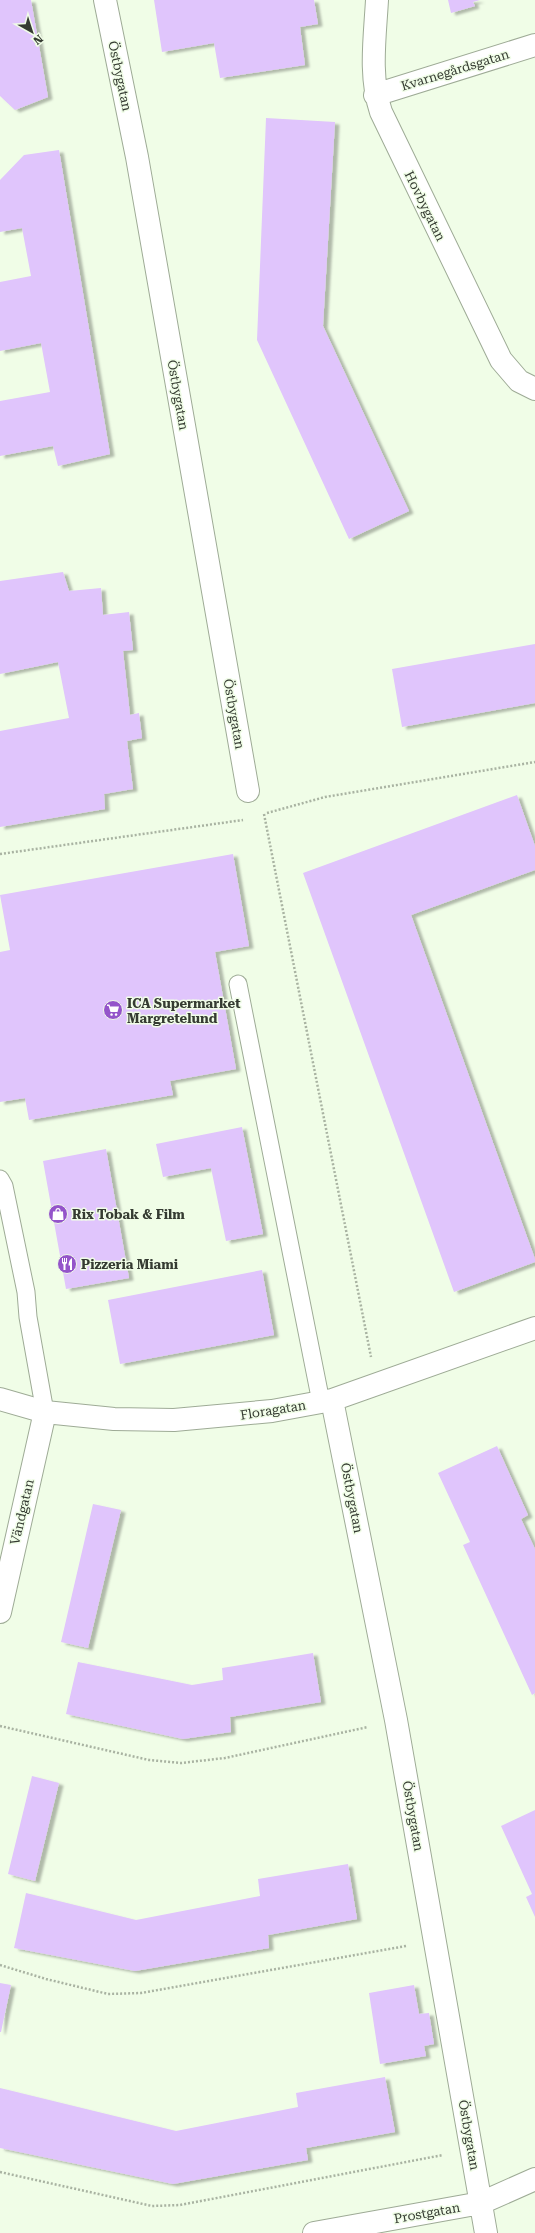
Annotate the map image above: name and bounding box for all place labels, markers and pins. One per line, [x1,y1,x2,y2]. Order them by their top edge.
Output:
place label: ICA Supermarket Margretelund [127,996,241,1026]
supermarket icon: ICA Supermarket Margretelund [102,999,124,1021]
shop icon: Rix Tobak & Film [47,1203,69,1225]
place label: Rix Tobak & Film [72,1207,185,1222]
restaurant icon: Pizzeria Miami [56,1253,78,1275]
place label: Pizzeria Miami [81,1257,179,1272]

